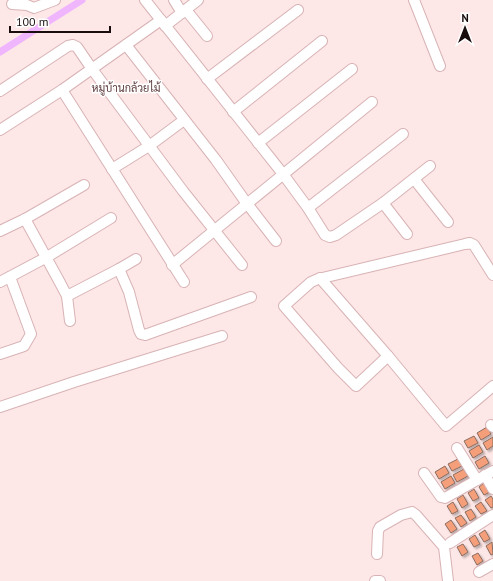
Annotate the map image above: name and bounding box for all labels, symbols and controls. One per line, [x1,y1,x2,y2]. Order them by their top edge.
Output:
scale bar [10,8,110,34]
north arrow [445,8,485,48]
text: N [461,11,469,25]
text: 100 m [16,14,49,29]
district label: หมู่บ้านกล้วยไม้ [92,80,161,96]

